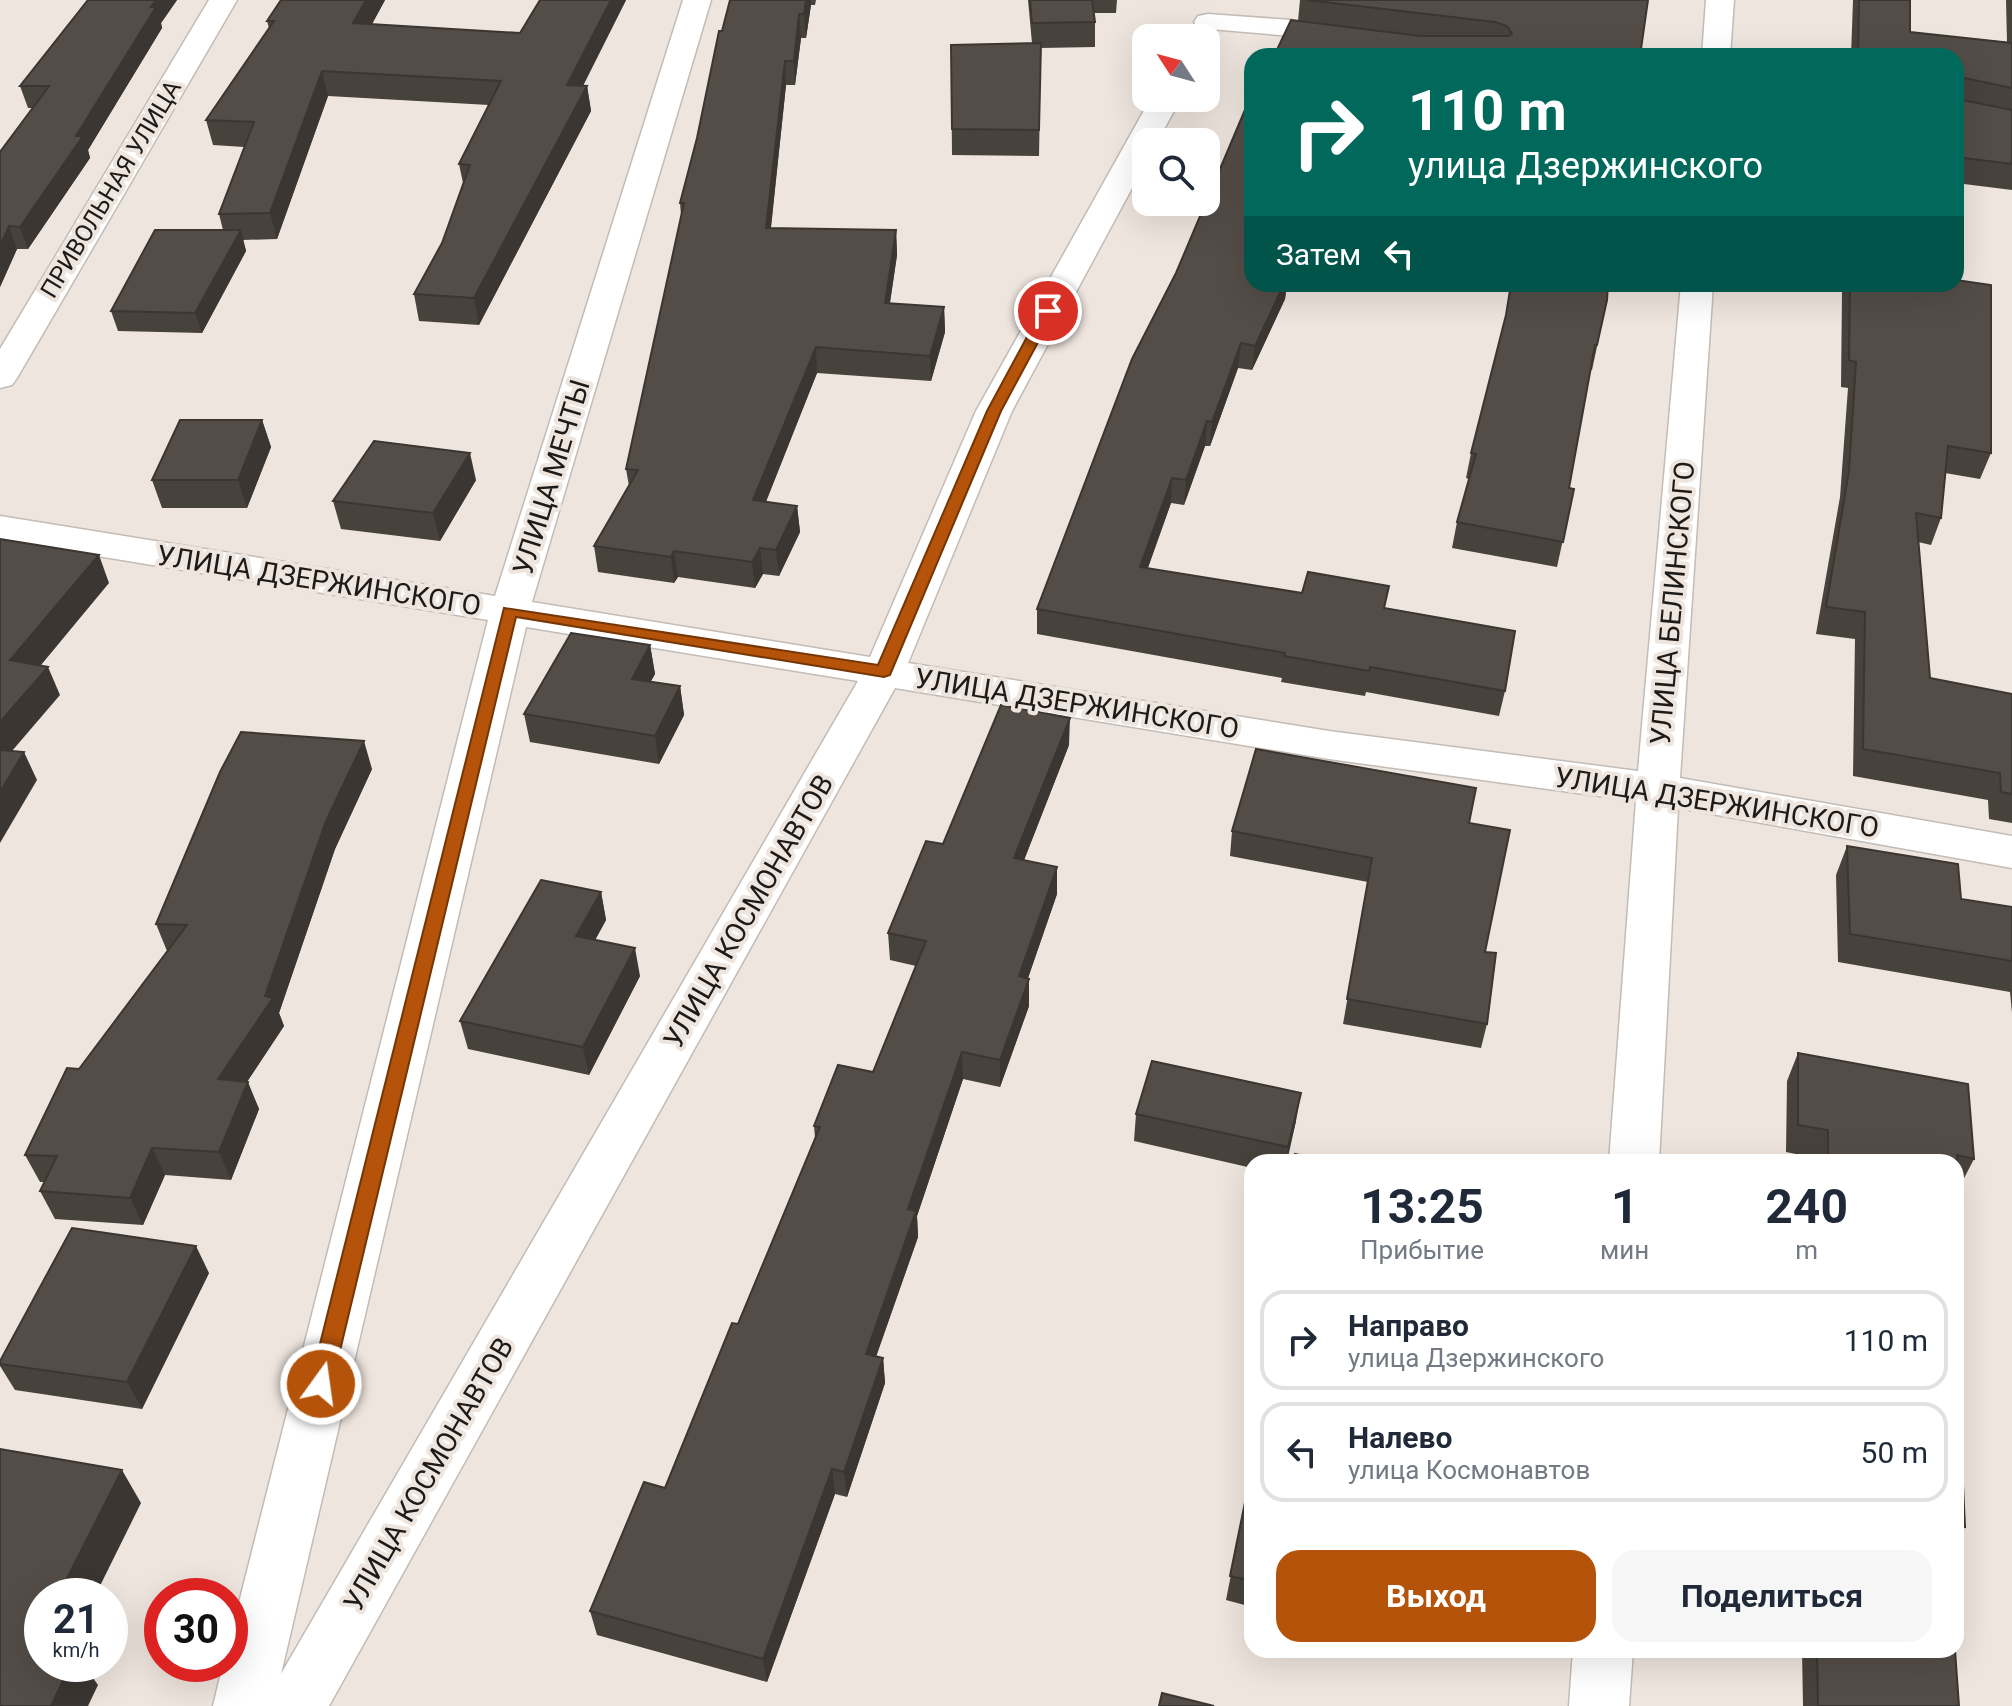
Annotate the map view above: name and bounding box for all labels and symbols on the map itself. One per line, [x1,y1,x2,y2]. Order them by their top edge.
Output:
north arrow [1132,24,1220,112]
street label: ПРИВОЛЬНАЯ УЛИЦА [35,75,187,303]
pin [1014,277,1082,345]
street label: УЛИЦА МЕЧТЫ [506,375,597,579]
street label: УЛИЦА БЕЛИНСКОГО [1644,460,1701,746]
street label: УЛИЦА ДЗЕРЖИНСКОГО [154,539,483,622]
street label: УЛИЦА ДЗЕРЖИНСКОГО [912,662,1241,745]
street label: УЛИЦА ДЗЕРЖИНСКОГО [1552,761,1881,844]
street label: УЛИЦА КОСМОНАВТОВ [657,769,840,1054]
street label: УЛИЦА КОСМОНАВТОВ [337,1332,520,1617]
position arrow [279,1342,363,1426]
speed limit sign: 30 [144,1578,248,1682]

